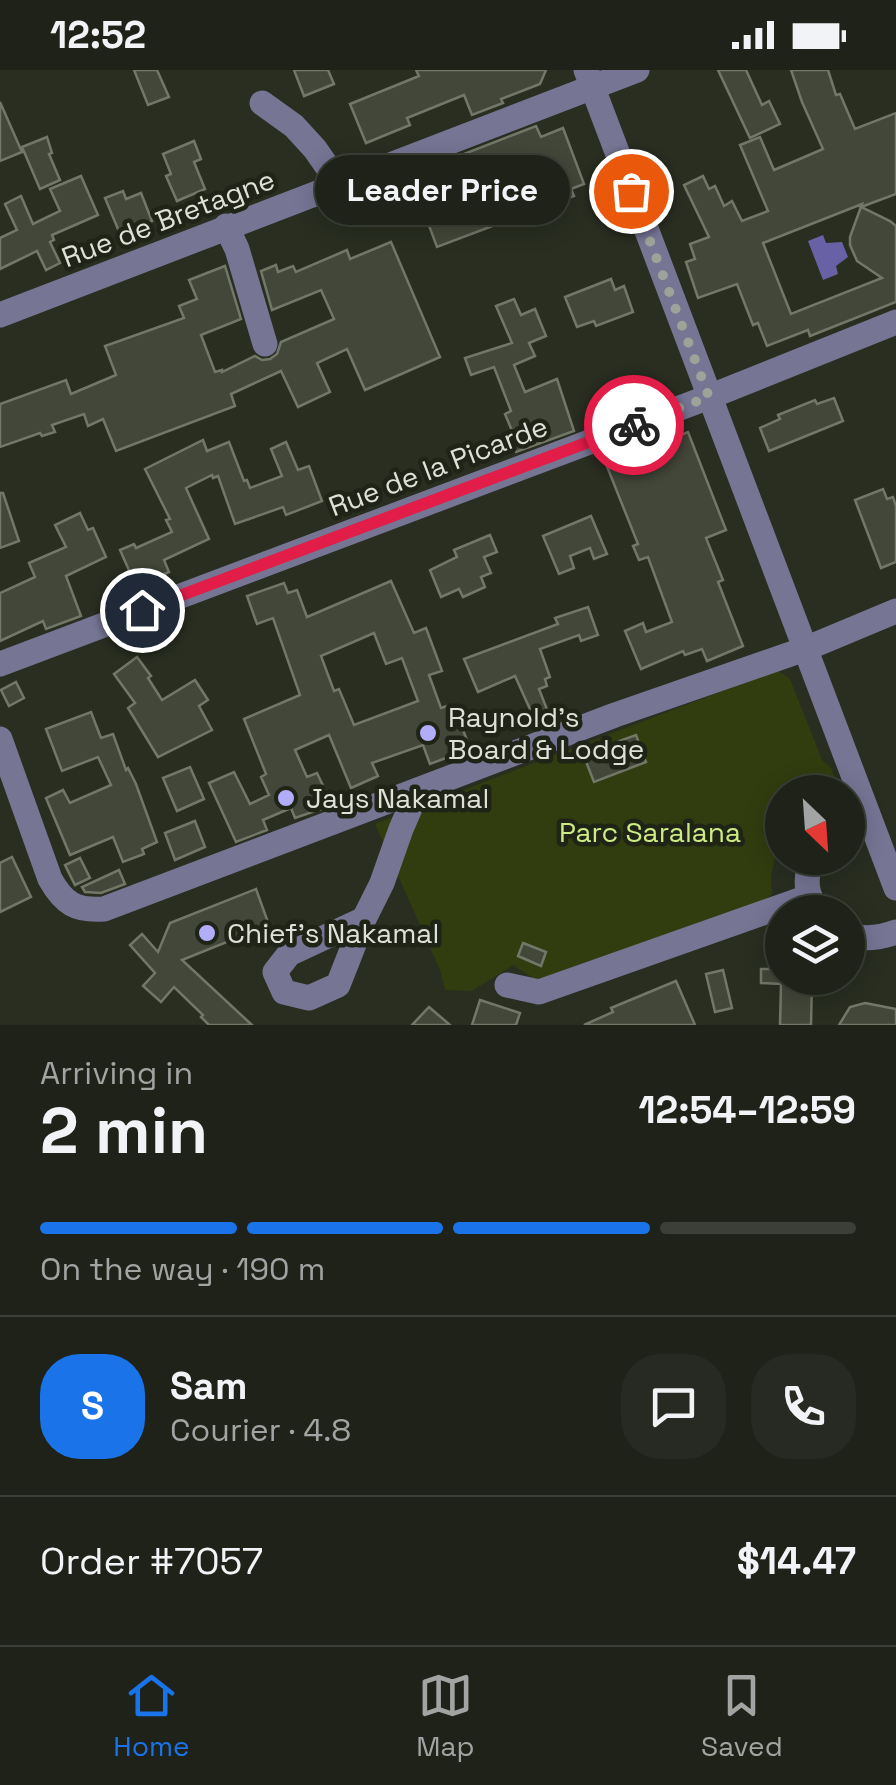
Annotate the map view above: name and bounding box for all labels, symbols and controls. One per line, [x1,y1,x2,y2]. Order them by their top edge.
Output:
text: 12:52 [50,11,146,59]
pin [589,149,674,234]
callout: Leader Price [316,156,571,226]
street label: Rue de Bretagne [56,161,280,275]
icon: bag [604,164,659,219]
text: Leader Price [347,170,538,210]
courier [584,375,684,475]
icon: bike [607,398,662,453]
street label: Rue de la Picarde [323,408,553,524]
pin [100,568,185,653]
icon: home [115,583,170,638]
place label: Raynold's Board & Lodge [448,699,644,767]
marker: Raynold's Board & Lodge [417,722,439,744]
north arrow [765,775,865,875]
map controls [765,775,865,995]
place label: Jays Nakamal [306,780,489,816]
marker: Jays Nakamal [275,787,297,809]
park label: Parc Saralana [559,814,741,850]
button: layers [765,895,865,995]
place label: Chief's Nakamal [227,915,439,951]
marker: Chief's Nakamal [196,922,218,944]
text: Arriving in [40,1053,193,1093]
text: 12:54–12:59 [638,1086,856,1134]
text: 2 min [40,1089,208,1172]
text: On the way · 190 m [40,1249,325,1289]
button: chat [621,1354,726,1459]
button: phone [751,1354,856,1459]
text: Sam [170,1362,247,1410]
text: S [81,1382,104,1430]
text: Courier · 4.8 [170,1410,351,1450]
text: Order #7057 [40,1537,263,1585]
text: $14.47 [737,1537,856,1585]
tab: Home [113,1668,190,1764]
tab: Map [416,1668,475,1764]
tab: Saved [701,1668,783,1764]

